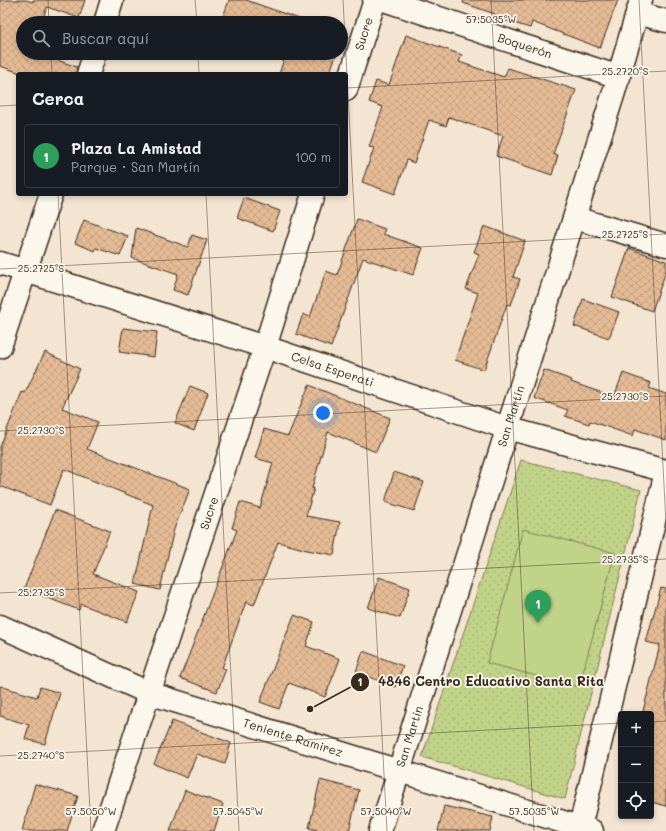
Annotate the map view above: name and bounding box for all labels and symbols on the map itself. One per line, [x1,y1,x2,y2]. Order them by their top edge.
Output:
text: 57.5035°W [466,12,517,26]
street label: Sucre [350,15,376,52]
street label: Boquerón [496,29,554,61]
text: 25.2720°S [602,64,649,78]
text: 25.2725°S [602,227,649,241]
text: 25.2725°S [18,261,65,275]
street label: Celsa Esperati [289,347,376,390]
street label: San Martín [493,383,528,449]
text: 25.2730°S [602,389,649,403]
your location [313,403,333,423]
text: 25.2730°S [18,423,65,437]
street label: Sucre [195,494,221,532]
text: 25.2735°S [602,552,649,566]
text: 25.2735°S [18,585,65,599]
pin: 1 [525,590,551,623]
callout: 4846 Centro Educativo Santa Rita [350,669,612,694]
text: 4846 Centro Educativo Santa Rita [378,672,604,689]
text: 1 [357,673,363,689]
street label: San Martín [392,704,426,769]
street label: Teniente Ramirez [241,714,345,760]
text: 25.2740°S [17,748,65,762]
text: 57.5050°W [66,804,117,818]
text: 57.5045°W [213,804,264,818]
text: 57.5040°W [360,804,412,818]
text: 57.5035°W [509,804,560,818]

